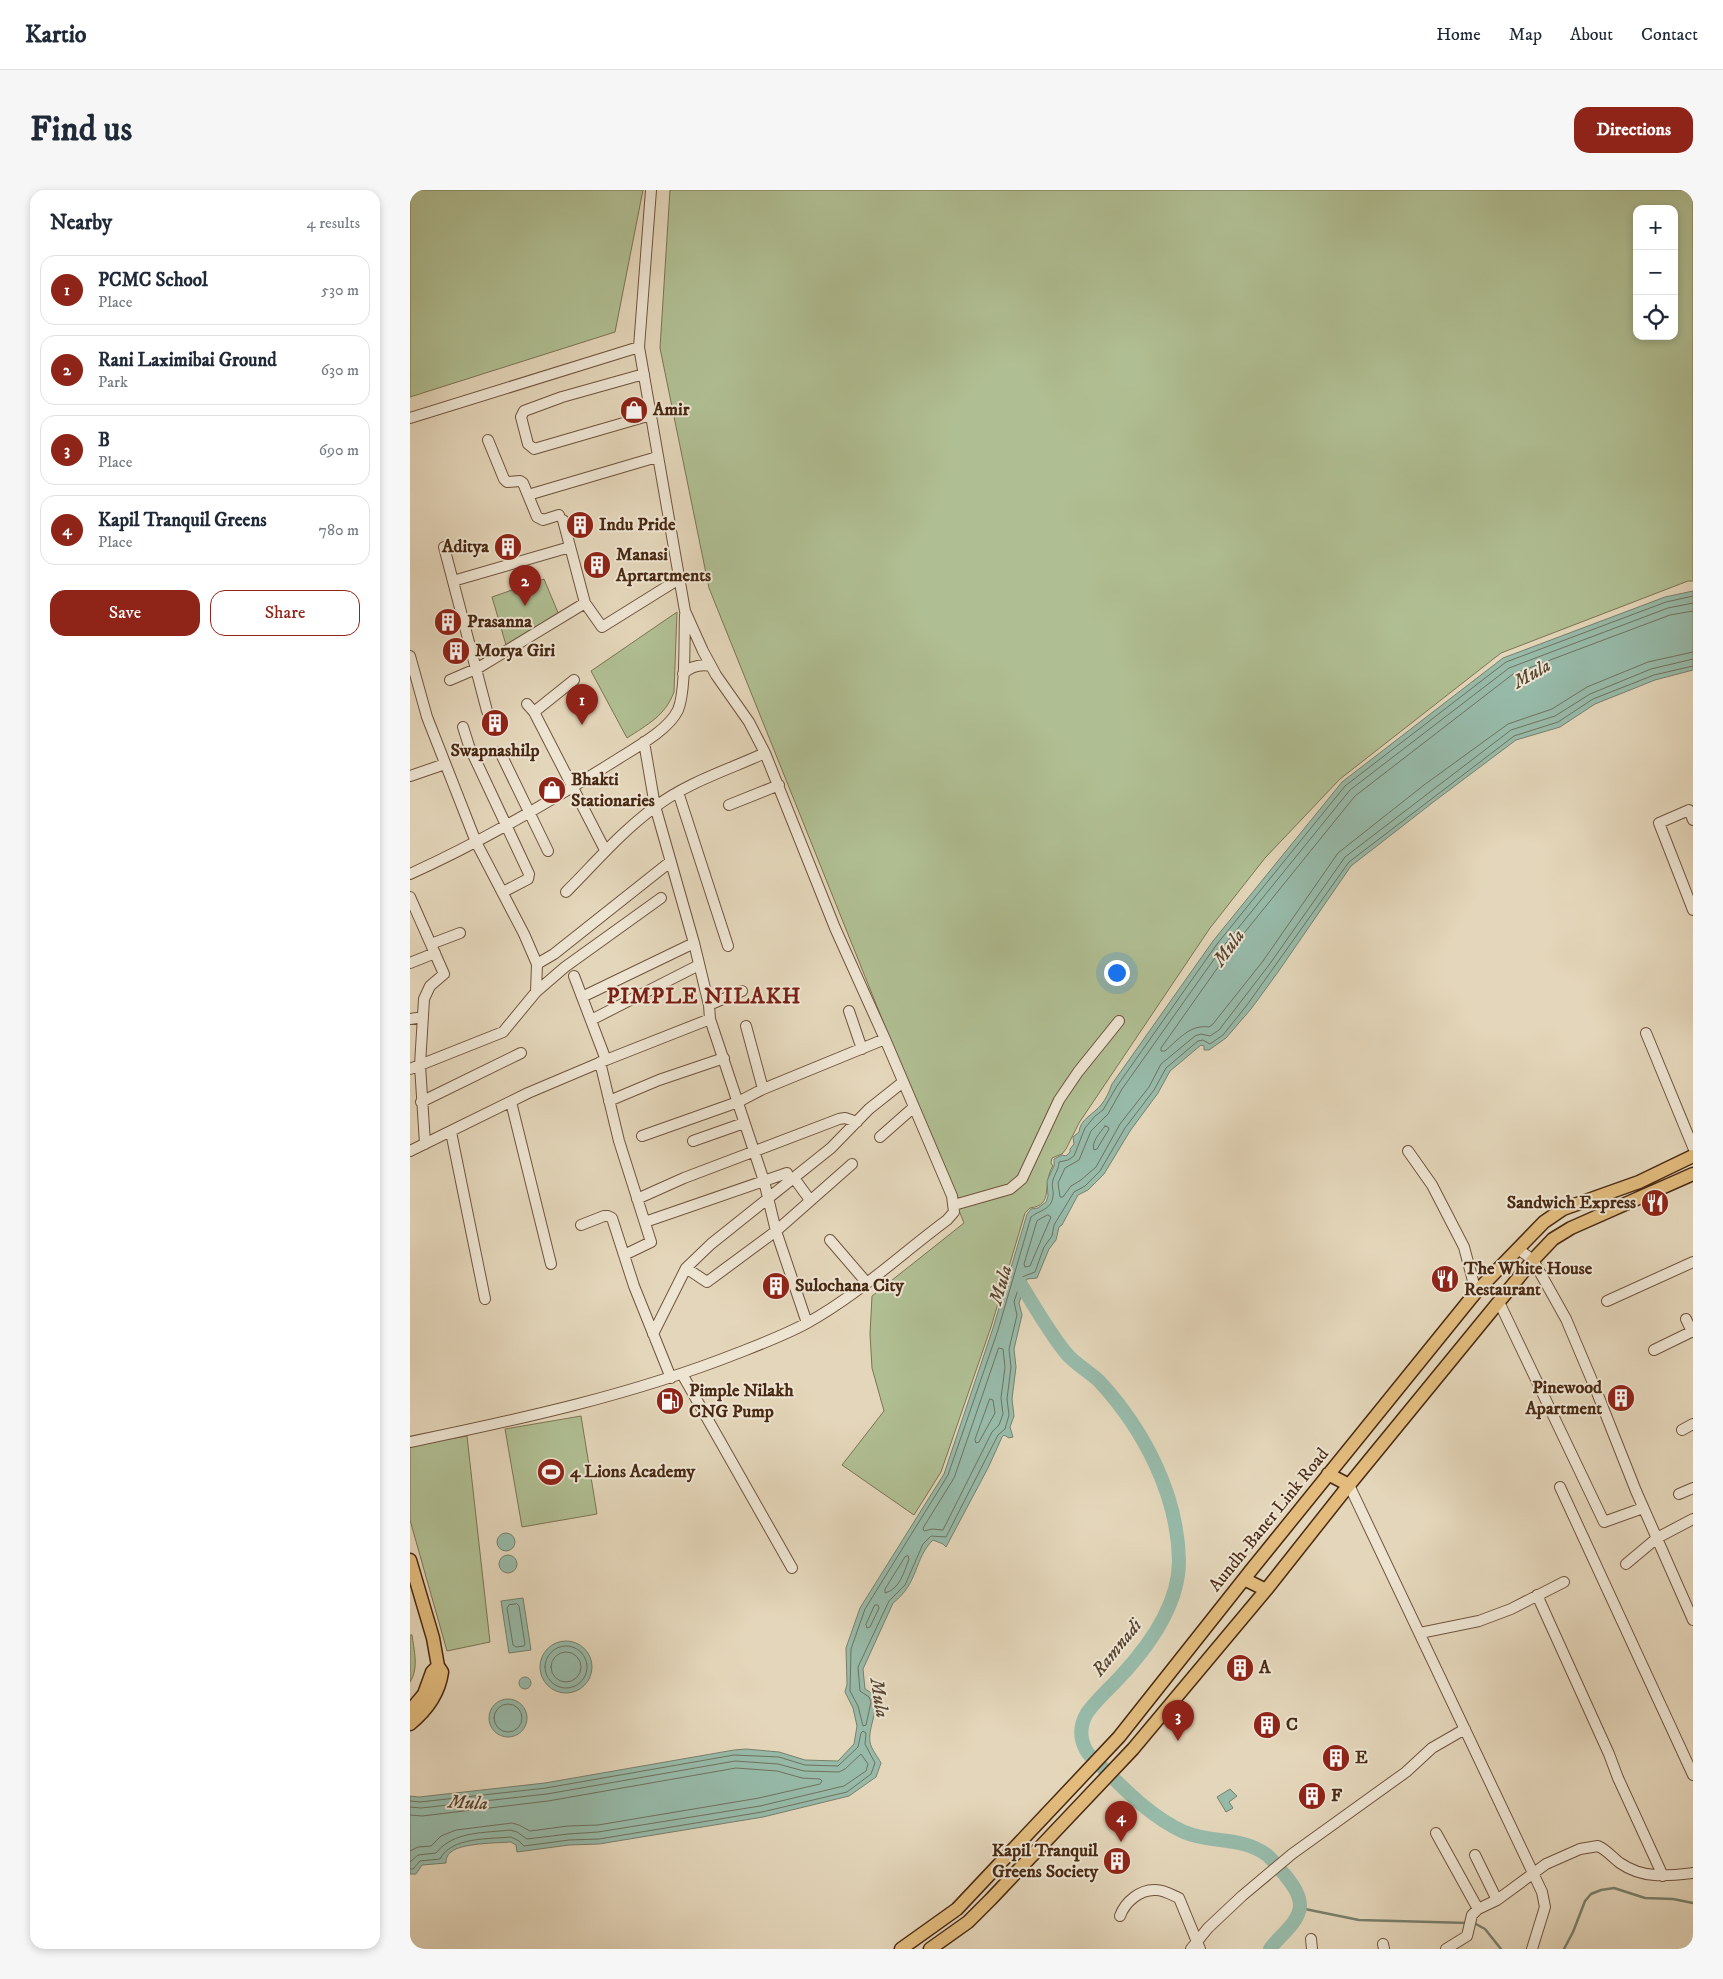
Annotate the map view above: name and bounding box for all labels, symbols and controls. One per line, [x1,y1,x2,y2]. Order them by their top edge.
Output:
text: Kartio [25,20,87,50]
text: Home [1436,24,1481,46]
text: Map [1509,24,1542,46]
text: About [1570,24,1613,46]
text: Contact [1641,24,1698,46]
button: Directions [1574,107,1693,153]
text: Find us [30,108,132,152]
map controls [1633,205,1678,340]
button: + [1633,205,1678,250]
text: Nearby [50,210,112,236]
text: 4 results [307,213,360,233]
button: − [1633,250,1678,295]
text: PCMC School [98,269,208,292]
text: 1 [64,280,70,300]
text: 530 m [321,280,359,300]
text: Place [98,292,132,312]
button: locate [1633,295,1678,340]
text: Rani Laximibai Ground [98,349,277,372]
text: 2 [63,360,71,380]
text: 630 m [321,360,359,380]
text: Park [98,372,128,392]
shop icon: Amir [619,395,649,425]
place label: Amir [652,399,690,421]
text: B [98,429,110,452]
text: 3 [64,440,70,460]
text: 690 m [319,440,359,460]
text: Place [98,452,132,472]
text: Kapil Tranquil Greens [98,509,267,532]
building icon: Indu Pride [565,510,595,540]
place label: Indu Pride [599,514,676,536]
text: 4 [62,520,72,540]
text: 780 m [319,520,359,540]
text: Place [98,532,132,552]
building icon: Aditya [493,532,523,562]
place label: Aditya [441,536,489,558]
place label: Manasi Aprtartments [615,544,711,587]
building icon: Manasi Aprtartments [582,550,612,580]
pin: 2 [509,565,541,606]
button: Save [50,590,200,636]
button: Share [210,590,360,636]
building icon: Prasanna [433,607,463,637]
place label: Prasanna [467,611,532,633]
building icon: Morya Giri [441,636,471,666]
place label: Morya Giri [475,640,556,662]
water label: Mula [1507,654,1555,695]
pin: 1 [566,684,598,725]
building icon: Swapnashilp [480,708,510,738]
place label: Swapnashilp [451,740,540,762]
place label: Bhakti Stationaries [571,769,655,812]
shop icon: Bhakti Stationaries [537,775,567,805]
water label: Mula [1207,925,1250,972]
your location [1104,960,1130,986]
district label: PIMPLE NILAKH [606,983,802,1010]
restaurant icon: Sandwich Express [1640,1188,1670,1218]
place label: Sandwich Express [1507,1192,1636,1214]
place label: The White House Restaurant [1463,1258,1593,1301]
water label: Mula [984,1263,1018,1309]
restaurant icon: The White House Restaurant [1430,1264,1460,1294]
building icon: Sulochana City [761,1271,791,1301]
place label: Sulochana City [795,1275,904,1297]
place label: Pinewood Apartment [1524,1377,1603,1420]
place label: Pimple Nilakh CNG Pump [689,1380,794,1423]
building icon: Pinewood Apartment [1606,1383,1636,1413]
fuel station icon: Pimple Nilakh CNG Pump [655,1386,685,1416]
street label: Aundh-Baner Link Road [1204,1444,1334,1596]
sports icon: 4 Lions Academy [536,1457,566,1487]
place label: 4 Lions Academy [569,1461,696,1483]
water label: Ramnadi [1086,1614,1148,1682]
building icon: A [1225,1653,1255,1683]
place label: A [1258,1657,1271,1679]
water label: Mula [864,1675,893,1719]
pin: 3 [1162,1700,1194,1741]
building icon: C [1252,1710,1282,1740]
place label: C [1286,1714,1298,1736]
building icon: E [1321,1743,1351,1773]
place label: E [1355,1747,1368,1769]
building icon: F [1297,1781,1327,1811]
place label: F [1331,1785,1343,1807]
water label: Mula [446,1790,488,1816]
pin: 4 [1105,1801,1137,1842]
place label: Kapil Tranquil Greens Society [992,1840,1099,1883]
building icon: Kapil Tranquil Greens Society [1102,1846,1132,1876]

